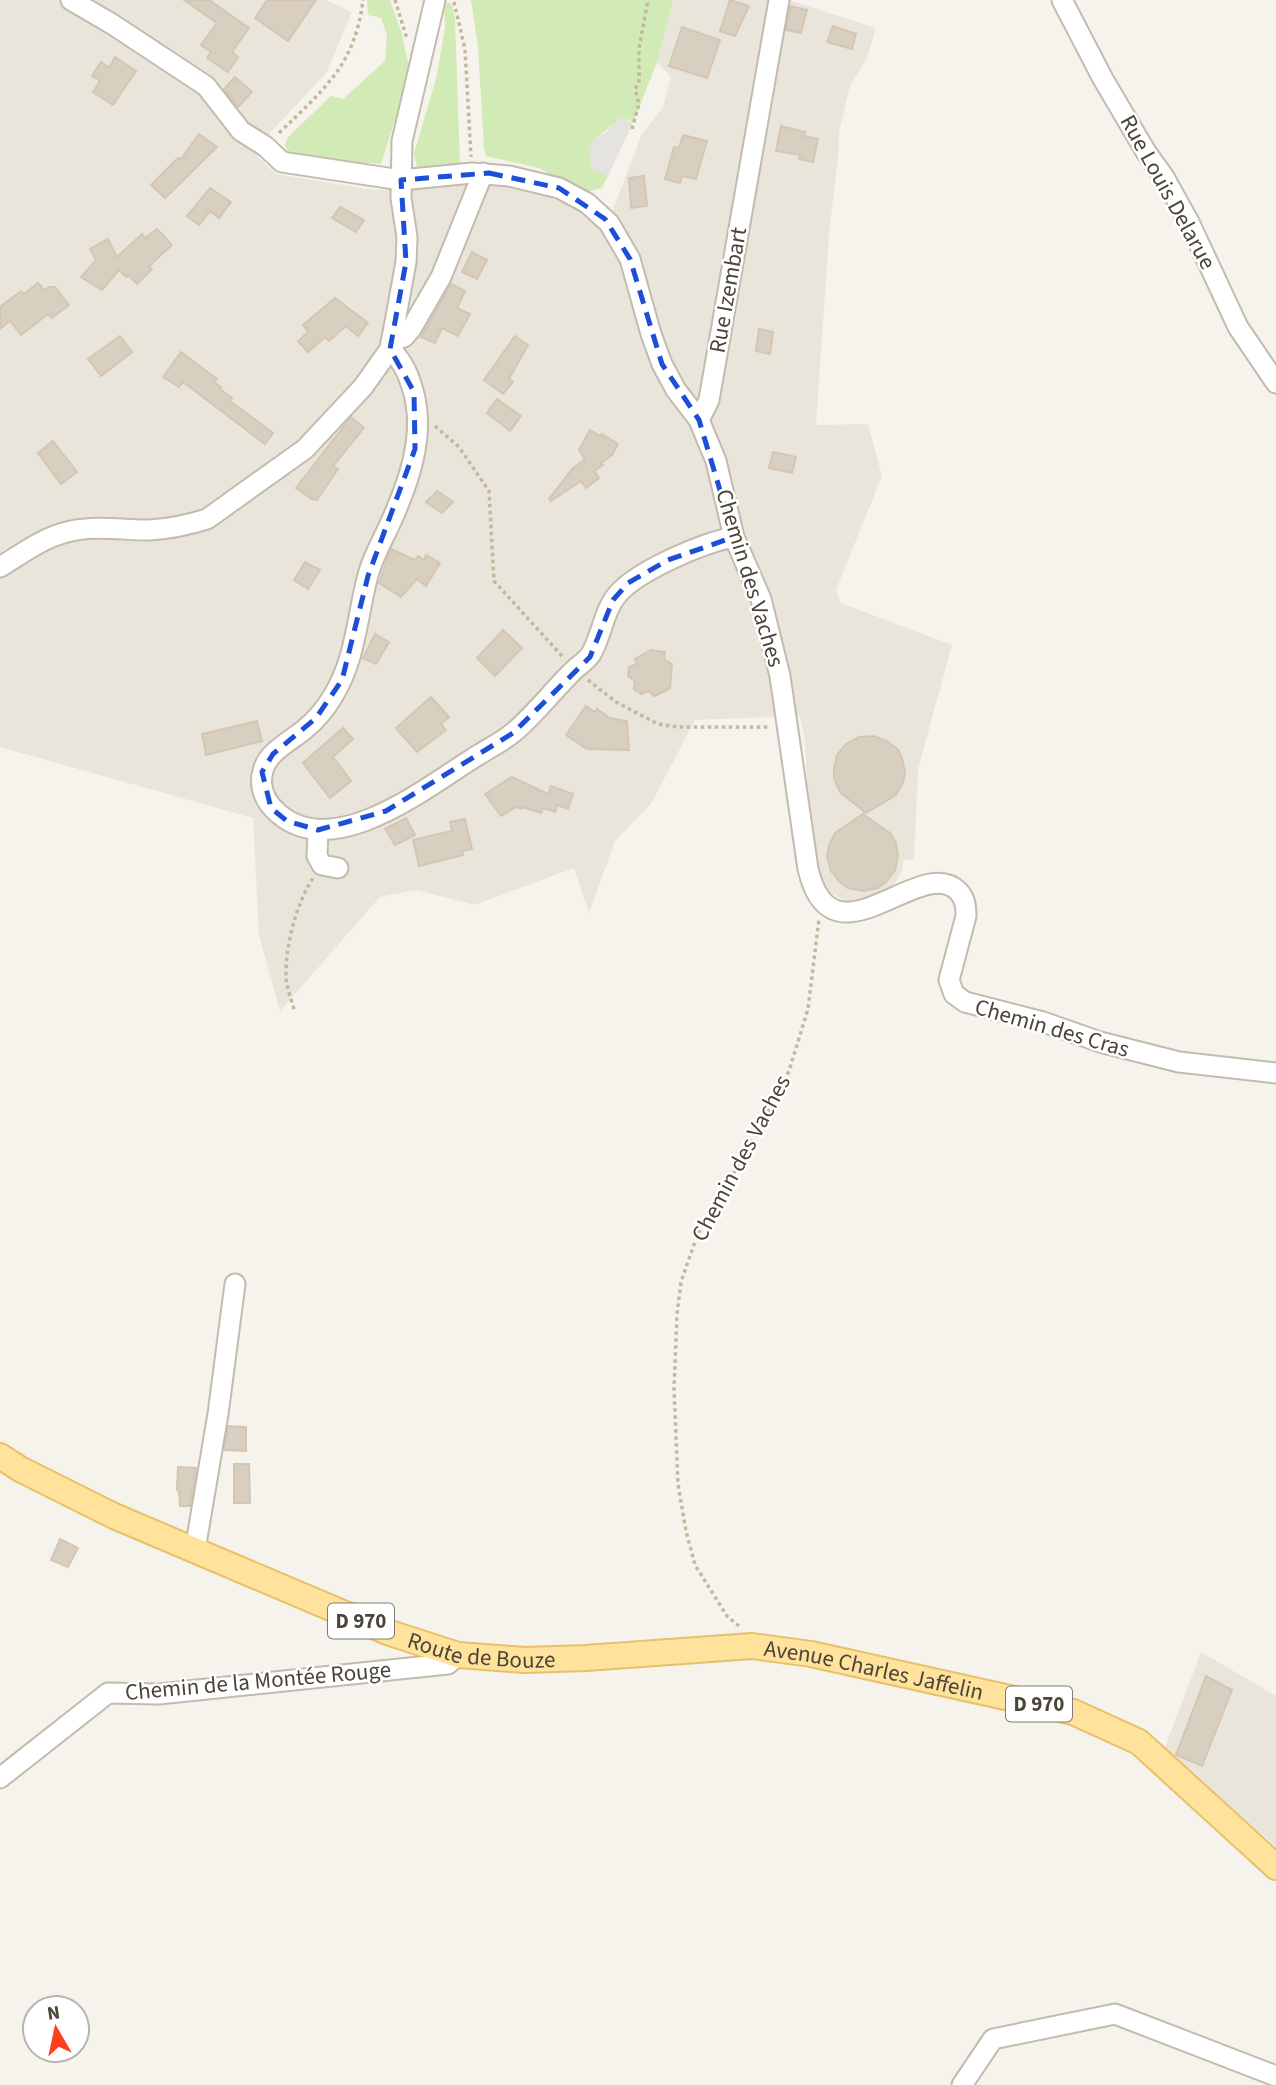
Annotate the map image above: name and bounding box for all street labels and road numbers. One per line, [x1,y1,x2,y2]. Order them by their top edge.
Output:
street label: Rue Louis Delarue [1112,109,1224,275]
street label: Rue Izembart [701,224,755,356]
street label: Chemin des Vaches [707,485,793,671]
street label: Chemin des Cras [971,990,1133,1066]
street label: Chemin des Vaches [683,1069,799,1247]
road number: D 970 [328,1604,394,1638]
street label: Route de Bouze [403,1623,556,1677]
street label: Avenue Charles Jaffelin [762,1631,987,1708]
street label: Chemin de la Montée Rouge [124,1653,392,1709]
road number: D 970 [1006,1686,1072,1722]

